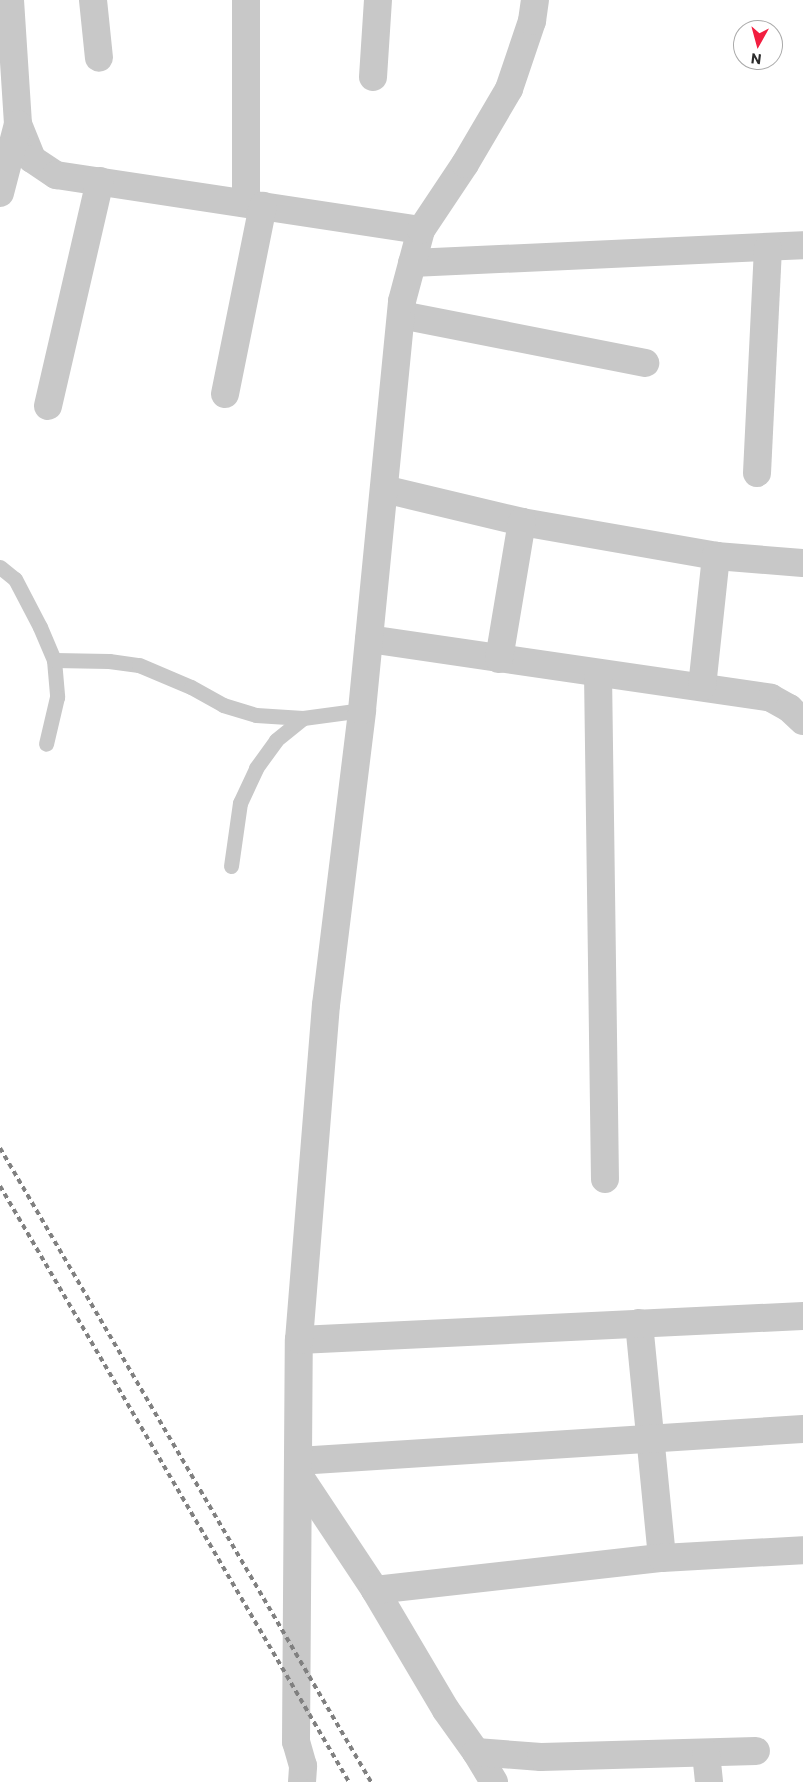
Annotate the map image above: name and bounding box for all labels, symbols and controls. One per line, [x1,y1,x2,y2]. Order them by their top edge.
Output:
north arrow [733,20,783,70]
text: N [750,50,762,68]

